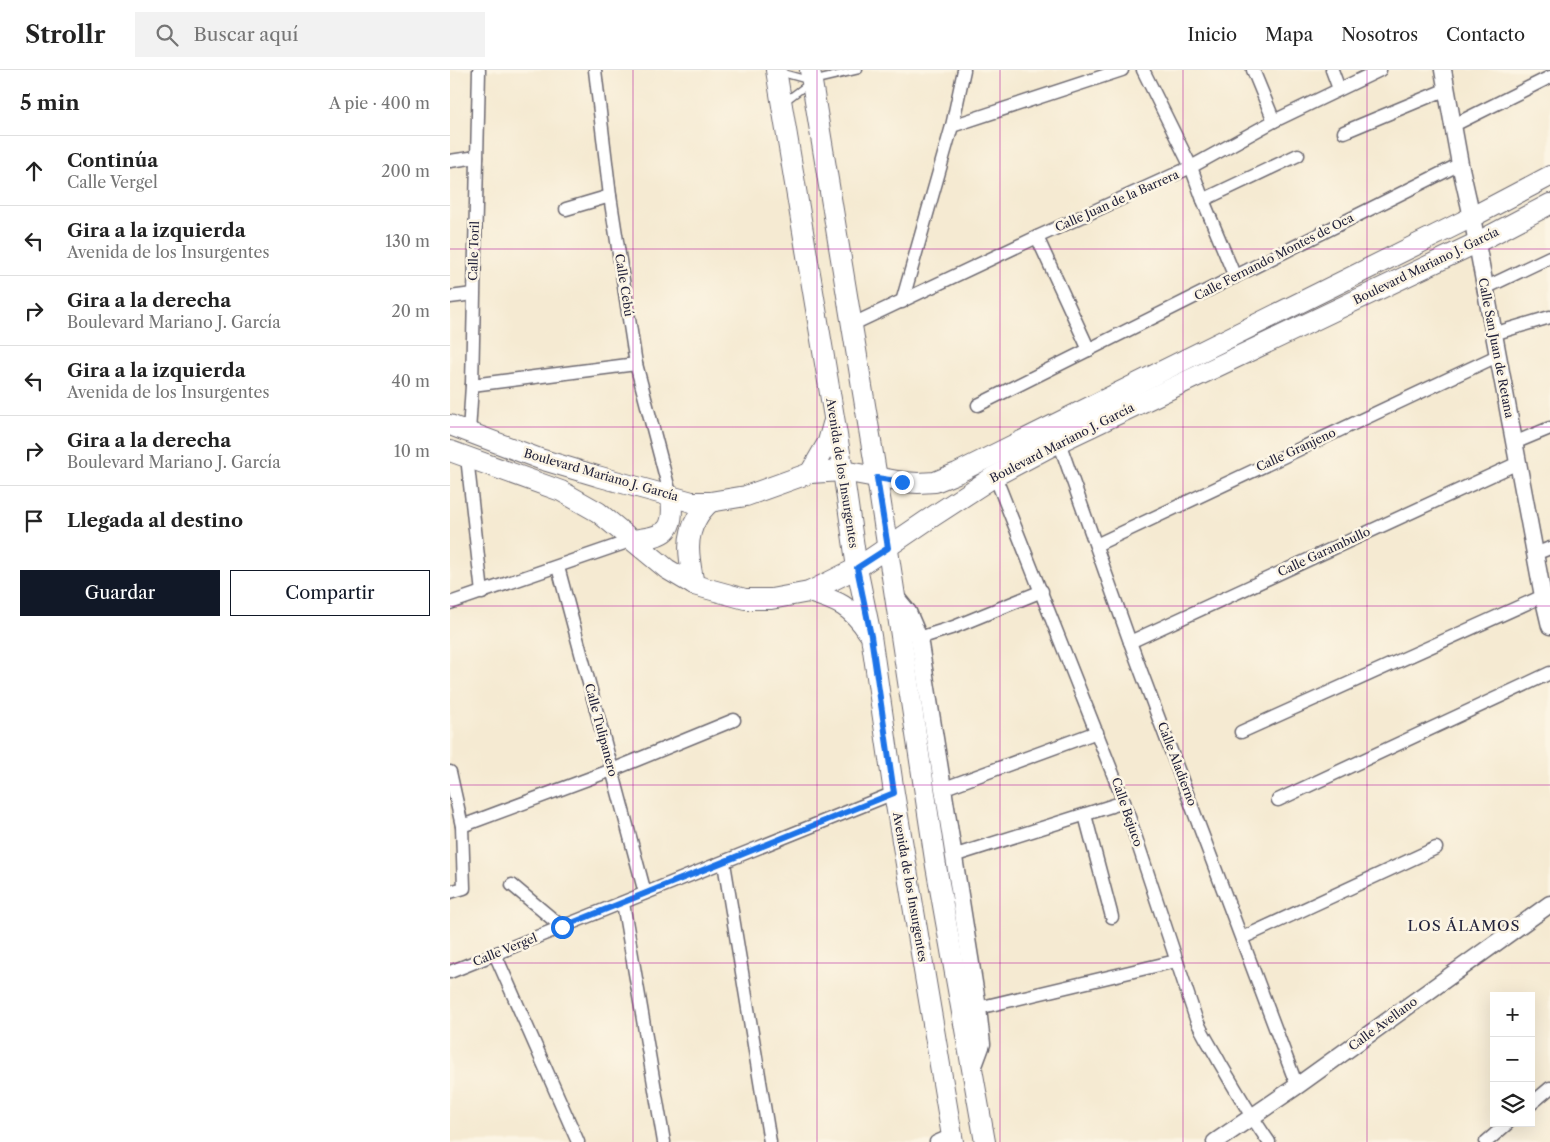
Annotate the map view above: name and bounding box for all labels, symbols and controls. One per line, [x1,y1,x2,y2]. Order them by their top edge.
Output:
search box [135,12,485,57]
text: Strollr [25,20,105,49]
icon: search [153,21,181,49]
text: Buscar aquí [193,23,298,46]
text: Inicio [1188,24,1237,46]
text: Mapa [1265,24,1313,46]
text: Nosotros [1341,24,1418,46]
text: Contacto [1446,24,1525,46]
text: 5 min [20,90,80,115]
text: A pie · 400 m [329,93,430,113]
text: Continúa [67,149,158,172]
icon: ahead [20,157,48,185]
text: 200 m [381,161,430,181]
street label: Calle Juan de la Barrera [1053,166,1182,235]
text: Calle Vergel [67,172,158,192]
street label: Calle Fernando Montes de Oca [1192,209,1357,303]
text: Gira a la izquierda [67,219,246,242]
street label: Calle Toril [465,220,482,281]
street label: Boulevard Mariano J. García [1350,223,1502,307]
icon: left [20,227,48,255]
text: 130 m [385,231,430,251]
text: Avenida de los Insurgentes [67,242,269,262]
street label: Calle Cebú [612,253,637,318]
street label: Calle San Juan de Retana [1476,277,1518,420]
text: Gira a la derecha [67,289,231,312]
icon: right [20,297,48,325]
text: 20 m [391,301,430,321]
text: Boulevard Mariano J. García [67,312,281,332]
text: Gira a la izquierda [67,359,246,382]
icon: left [20,367,48,395]
text: 40 m [391,371,430,391]
text: Avenida de los Insurgentes [67,382,269,402]
street label: Avenida de los Insurgentes [823,396,862,549]
street label: Boulevard Mariano J. García [987,399,1137,486]
street label: Calle Granjeno [1254,425,1338,475]
text: Gira a la derecha [67,429,231,452]
icon: right [20,437,48,465]
text: 10 m [394,441,430,461]
street label: Boulevard Mariano J. García [522,445,681,504]
text: Boulevard Mariano J. García [67,452,281,472]
route end [891,471,914,494]
icon: arrive [20,507,48,535]
text: Llegada al destino [67,509,243,532]
street label: Calle Garambullo [1275,524,1372,580]
button: Guardar [20,570,220,616]
button: Compartir [230,570,430,616]
street label: Calle Tulipanero [582,682,621,778]
street label: Calle Aladierno [1155,720,1200,808]
street label: Calle Bejuco [1109,775,1146,848]
street label: Avenida de los Insurgentes [890,810,931,963]
route start [551,916,574,939]
district label: LOS ÁLAMOS [1407,916,1521,935]
street label: Calle Vergel [470,930,540,969]
map controls [1490,992,1535,1127]
button: + [1490,992,1535,1037]
street label: Calle Avellano [1345,994,1420,1054]
button: − [1490,1037,1535,1082]
button: layers [1490,1082,1535,1127]

